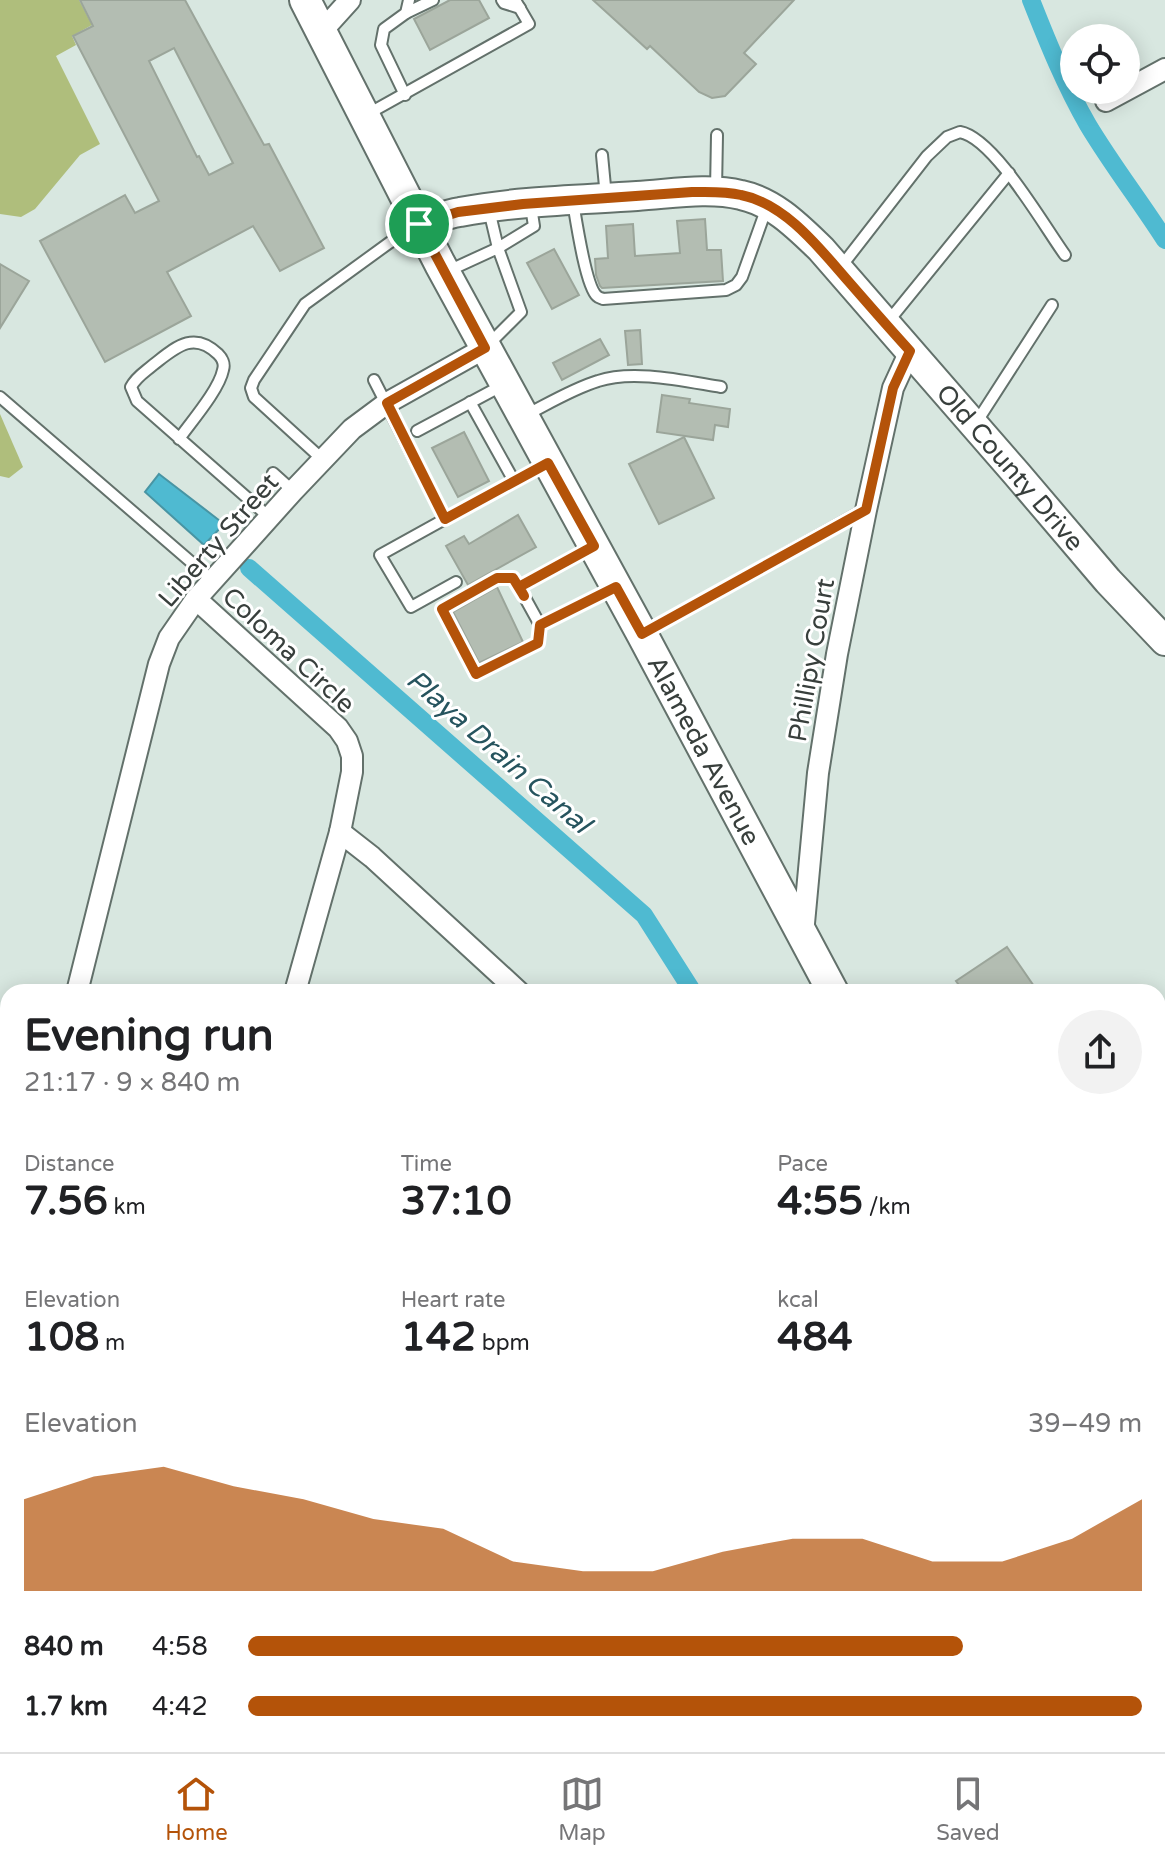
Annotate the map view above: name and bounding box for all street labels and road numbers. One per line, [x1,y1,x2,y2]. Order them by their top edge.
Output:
street label: Old County Drive [930,378,1090,557]
street label: Liberty Street [152,467,285,614]
street label: Phillipy Court [782,576,841,744]
street label: Coloma Circle [216,581,361,720]
street label: Alameda Avenue [641,651,767,851]

